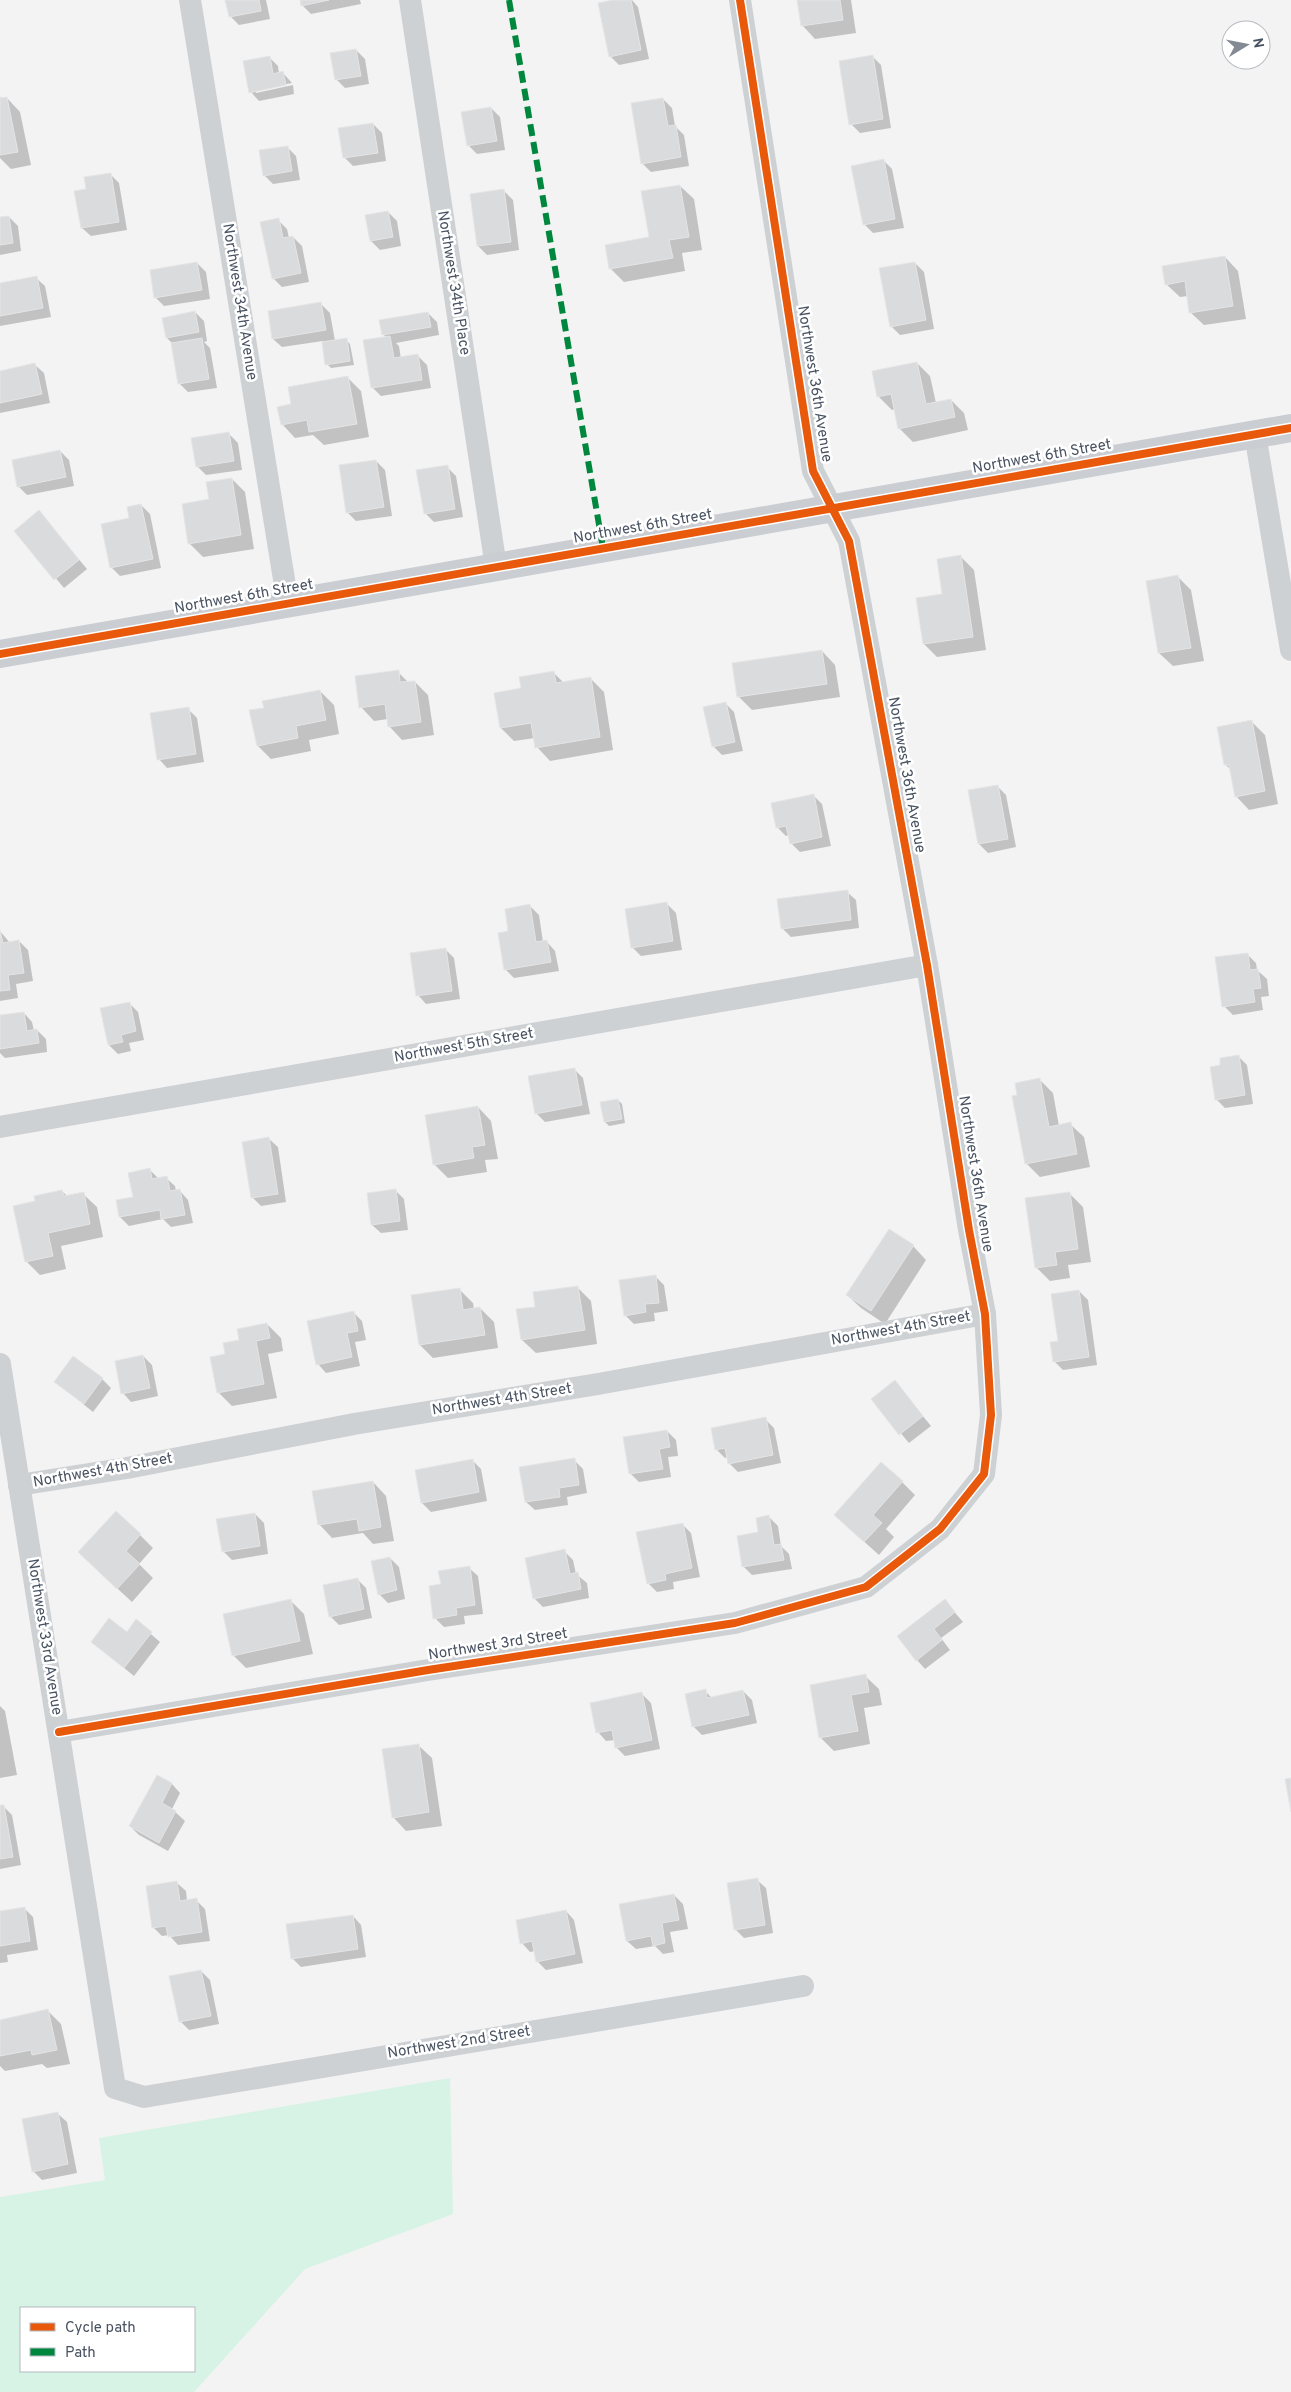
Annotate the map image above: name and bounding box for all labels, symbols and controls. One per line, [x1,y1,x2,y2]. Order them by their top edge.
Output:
north arrow [1221,20,1271,70]
text: N [1248,37,1267,49]
street label: Northwest 34th Place [432,209,474,357]
street label: Northwest 34th Avenue [217,222,261,382]
street label: Northwest 36th Avenue [792,304,836,464]
street label: Northwest 6th Street [971,435,1113,479]
street label: Northwest 6th Street [572,505,714,549]
street label: Northwest 6th Street [173,575,315,619]
street label: Northwest 36th Avenue [883,695,929,855]
street label: Northwest 5th Street [393,1024,535,1068]
street label: Northwest 36th Avenue [953,1094,997,1254]
street label: Northwest 4th Street [830,1307,972,1351]
street label: Northwest 4th Street [431,1380,573,1420]
street label: Northwest 4th Street [32,1449,174,1493]
street label: Northwest 33rd Avenue [22,1557,66,1717]
street label: Northwest 3rd Street [427,1625,569,1665]
street label: Northwest 2nd Street [386,2022,532,2064]
legend [20,2307,195,2372]
text: Cycle path [65,2319,136,2338]
text: Path [65,2344,96,2363]

